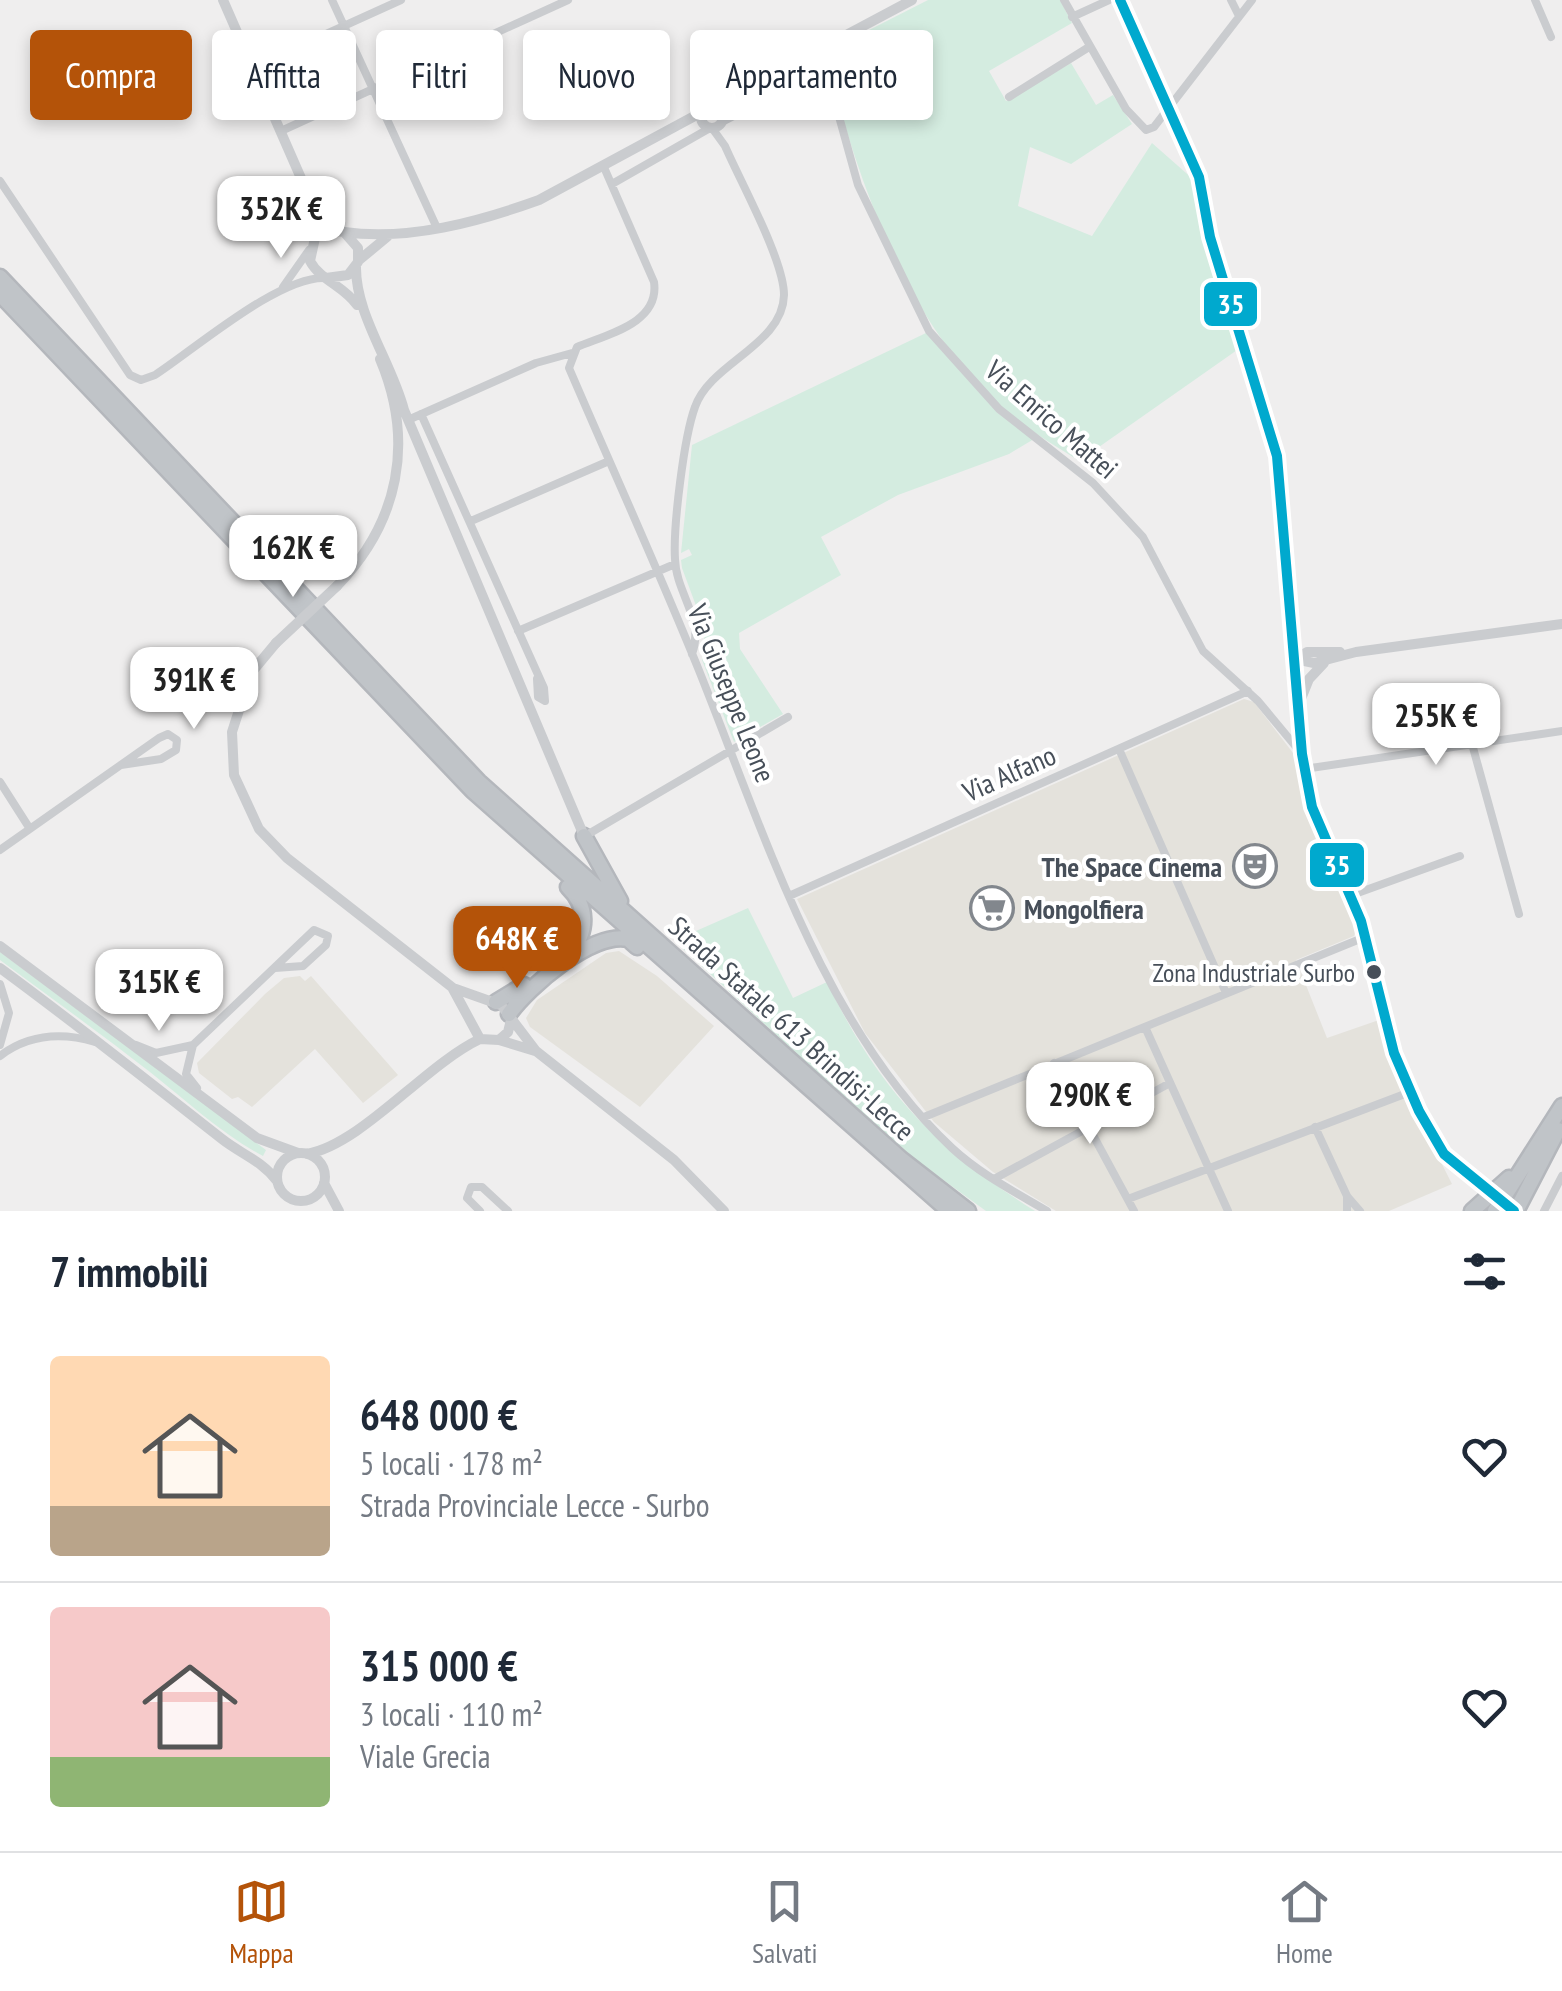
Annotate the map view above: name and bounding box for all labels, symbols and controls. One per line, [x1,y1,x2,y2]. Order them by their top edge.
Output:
chip: Compra [30,30,192,120]
chip: Affitta [212,30,356,120]
chip: Filtri [376,30,503,120]
chip: Nuovo [523,30,670,120]
chip: Appartamento [690,30,933,120]
pin: 352K € [200,176,362,261]
text: 352K € [239,187,323,229]
line badge: 35 [1202,280,1259,328]
text: 35 [1218,285,1244,322]
street label: Via Enrico Mattei [977,351,1126,487]
pin: 162K € [212,515,374,600]
text: 162K € [251,526,335,568]
street label: Via Giuseppe Leone [679,598,785,787]
pin: 391K € [113,647,275,732]
text: 391K € [152,658,236,700]
pin: 255K € [1355,683,1517,768]
text: 255K € [1394,694,1478,736]
street label: Via Alfano [956,736,1061,810]
line badge: 35 [1308,841,1366,889]
theatre icon: The Space Cinema [1232,843,1278,889]
text: 35 [1324,846,1350,883]
place label: The Space Cinema [1041,848,1222,885]
supermarket icon: Mongolfiera [969,885,1015,931]
place label: Mongolfiera [1024,890,1144,927]
pin: 648K € [436,906,598,991]
street label: Strada Statale 613 Brindisi-Lecce [661,908,923,1148]
text: 648K € [475,917,559,959]
pin: 315K € [78,949,240,1034]
place label: Zona Industriale Surbo [1153,956,1355,989]
text: 315K € [117,960,201,1002]
marker: Zona Industriale Surbo [1364,962,1384,982]
pin: 290K € [1009,1062,1171,1147]
text: 290K € [1048,1073,1132,1115]
text: 7 immobili [50,1244,208,1299]
icon: filters [1457,1244,1512,1299]
text: 648 000 € [360,1387,518,1442]
icon: home [130,1396,250,1516]
icon: heart [1457,1429,1512,1484]
text: 5 locali · 178 m² [360,1442,543,1484]
text: Strada Provinciale Lecce - Surbo [360,1484,710,1526]
text: 315 000 € [360,1638,518,1693]
icon: home [130,1647,250,1767]
icon: heart [1457,1680,1512,1735]
text: 3 locali · 110 m² [360,1693,543,1735]
text: Viale Grecia [360,1735,491,1777]
tab: Mappa [229,1874,294,1971]
tab: Salvati [752,1874,818,1971]
tab: Home [1276,1874,1333,1971]

